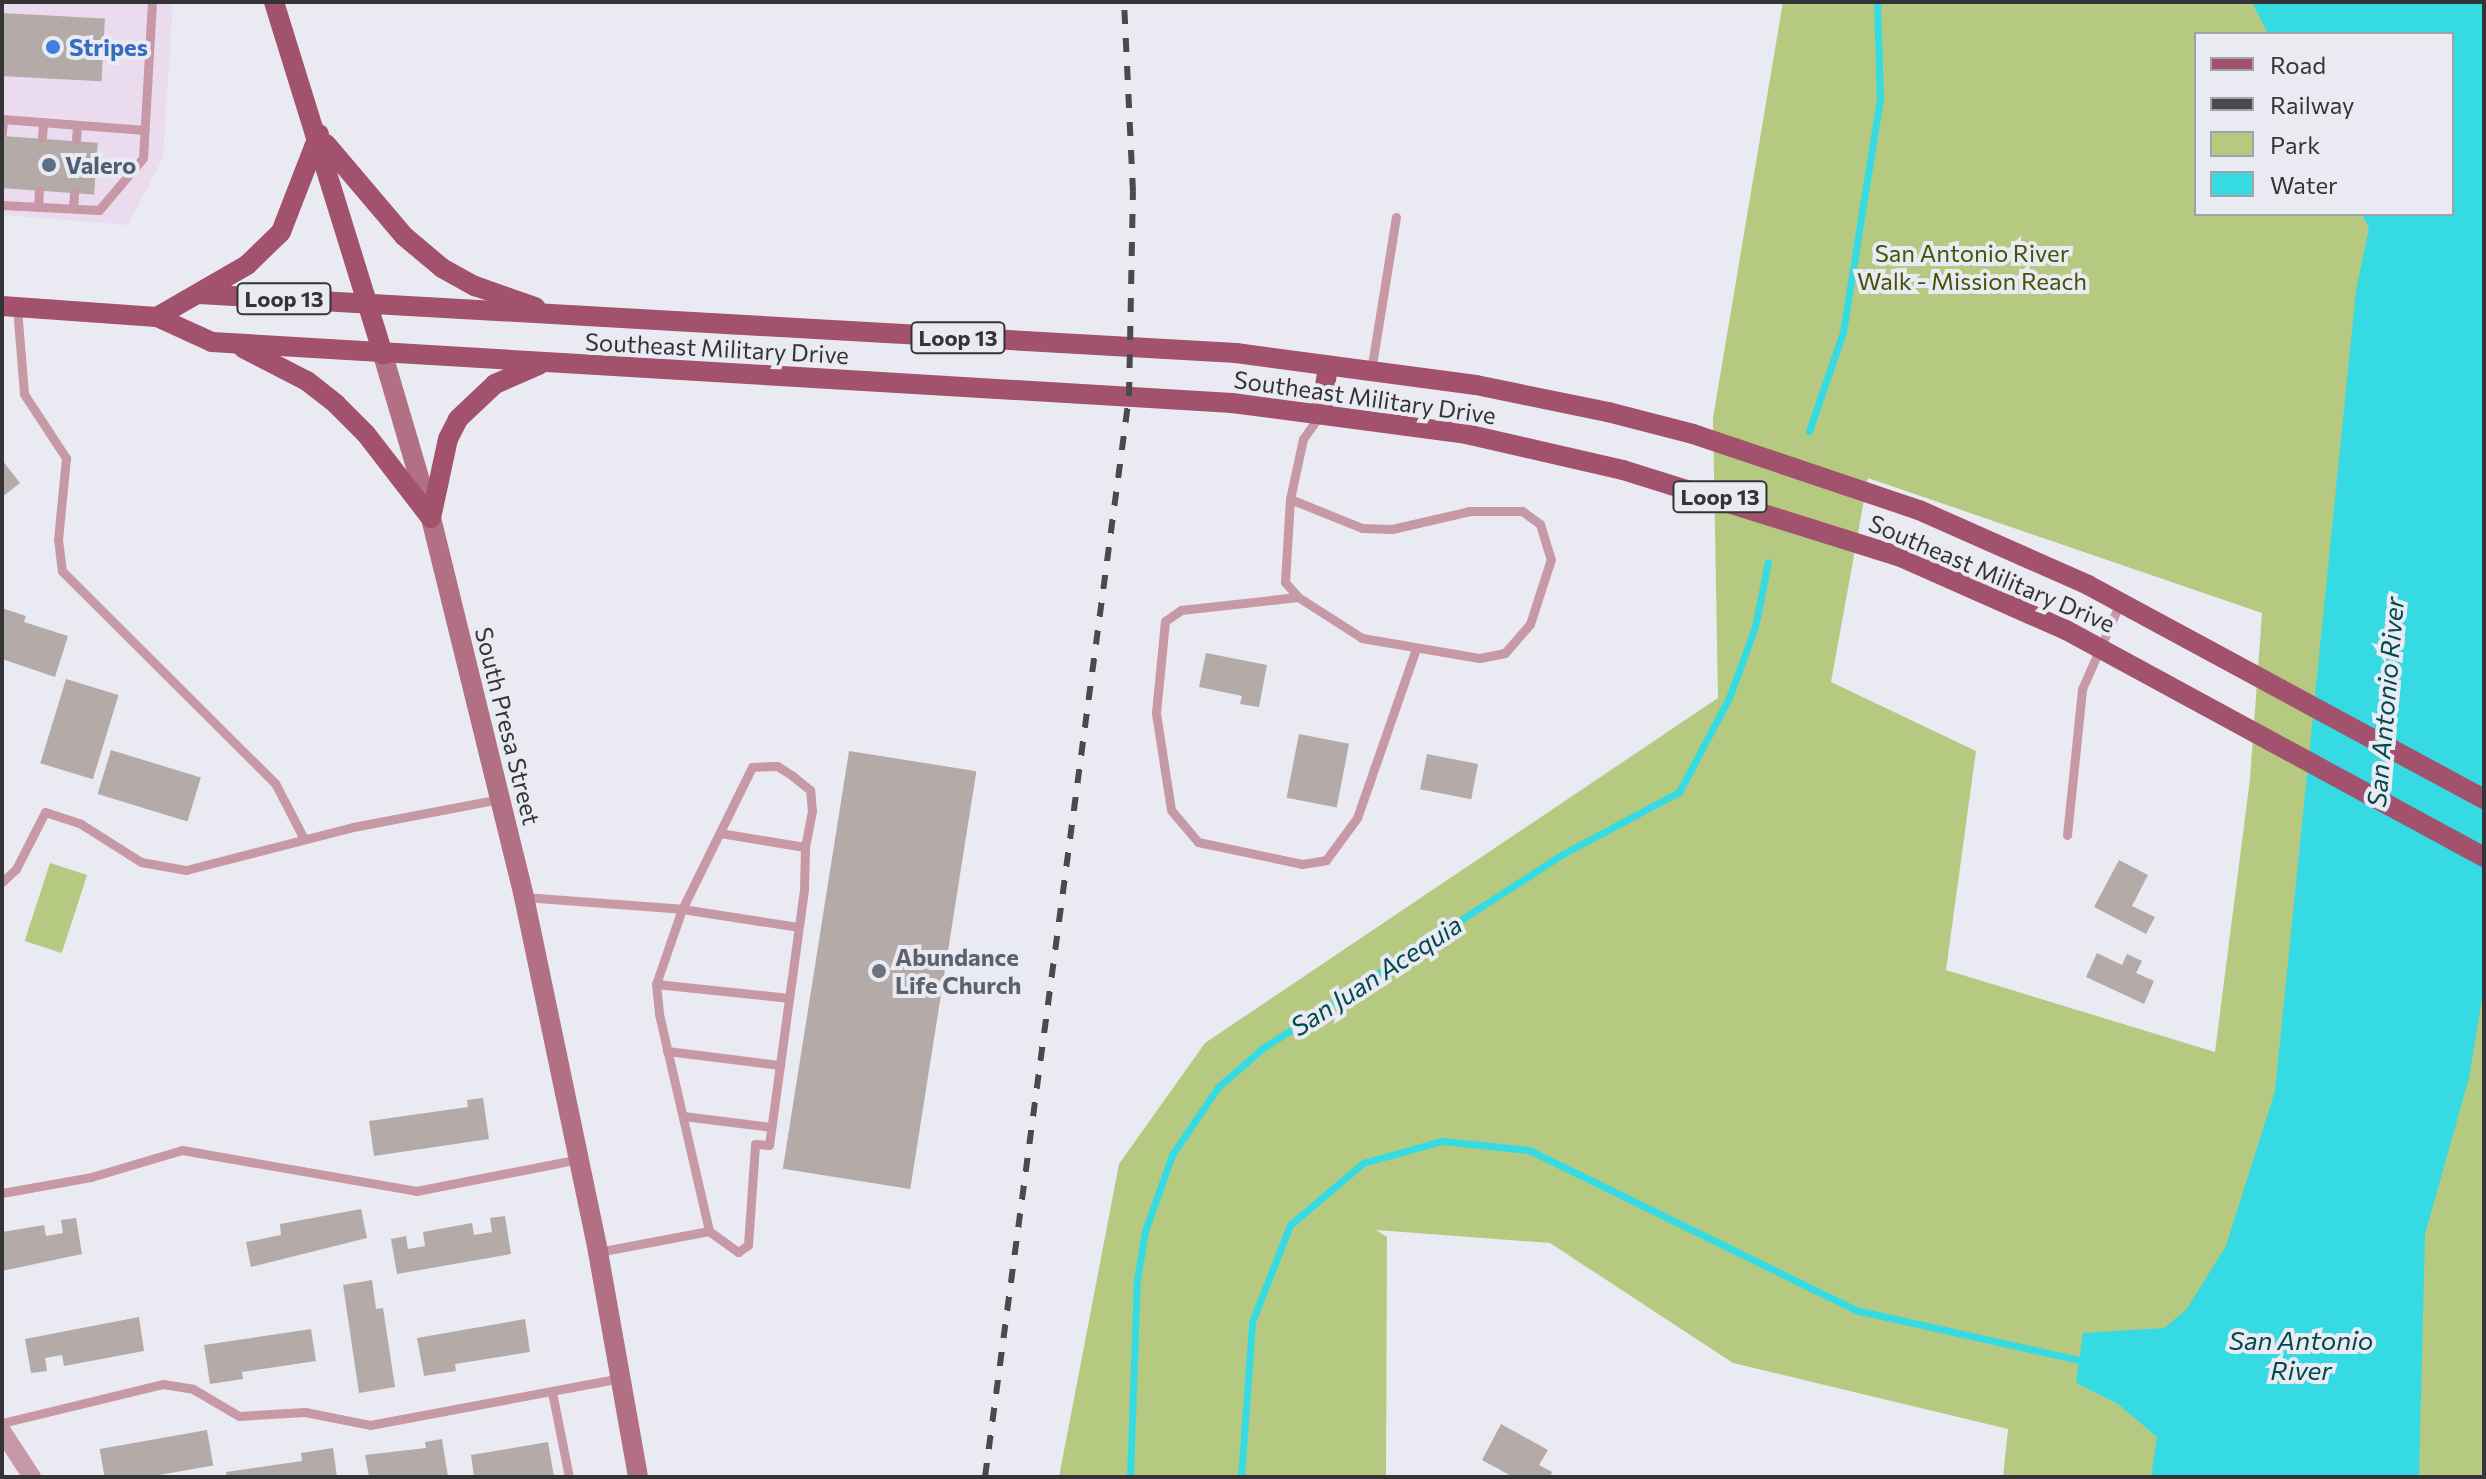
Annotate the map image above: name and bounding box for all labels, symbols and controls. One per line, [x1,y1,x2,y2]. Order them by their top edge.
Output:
legend [2194,32,2454,216]
place label: Stripes [69,33,148,61]
marker: Stripes [44,38,62,56]
text: Road [2270,50,2326,79]
text: Railway [2270,90,2355,119]
text: Park [2270,130,2320,159]
place label: Valero [65,151,136,179]
marker: Valero [40,156,58,174]
text: Water [2270,170,2338,199]
park label: San Antonio River Walk - Mission Reach [1857,239,2087,295]
road number: Loop 13 [236,281,332,317]
road number: Loop 13 [910,320,1006,356]
street label: Southeast Military Drive [584,327,850,369]
street label: Southeast Military Drive [1232,364,1498,430]
road number: Loop 13 [1672,479,1768,515]
street label: Southeast Military Drive [1865,508,2119,638]
water label: San Antonio River [2360,596,2410,808]
street label: South Presa Street [469,624,547,828]
water label: San Juan Acequia [1285,908,1467,1042]
place label: Abundance Life Church [895,943,1021,999]
marker: Abundance Life Church [870,962,888,980]
water label: San Antonio River [2229,1324,2373,1386]

